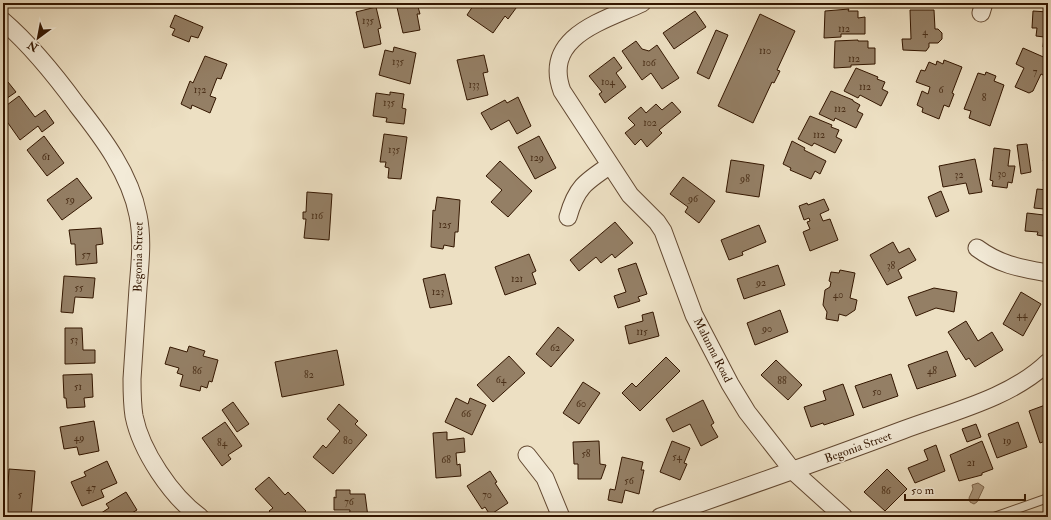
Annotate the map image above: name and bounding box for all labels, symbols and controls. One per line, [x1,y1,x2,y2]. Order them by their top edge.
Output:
house number: 135 [362,15,375,27]
north arrow [18,18,58,58]
house number: 112 [838,23,850,35]
house number: 4 [922,26,928,38]
text: N [24,37,41,55]
house number: 110 [759,45,771,57]
house number: 112 [848,53,860,65]
house number: 135 [392,56,405,68]
house number: 106 [642,57,657,69]
house number: 7 [1033,66,1038,78]
house number: 104 [601,76,616,88]
house number: 133 [468,79,480,91]
house number: 112 [859,81,871,93]
house number: 132 [194,84,206,96]
house number: 6 [938,84,944,96]
house number: 8 [982,92,987,104]
house number: 135 [383,97,396,109]
house number: 112 [834,103,846,115]
house number: 102 [643,117,657,129]
house number: 112 [813,129,825,141]
house number: 135 [388,144,401,156]
house number: 61 [42,151,51,163]
house number: 129 [530,152,544,164]
house number: 30 [998,168,1006,180]
house number: 32 [955,169,963,181]
house number: 98 [739,173,750,185]
house number: 96 [687,193,699,205]
house number: 59 [65,194,75,206]
house number: 116 [311,210,324,222]
house number: 125 [438,219,452,231]
street label: Begonia Street [130,222,147,292]
house number: 57 [82,249,91,261]
house number: 38 [887,260,896,272]
house number: 121 [511,273,524,285]
house number: 92 [755,277,766,289]
house number: 55 [75,282,84,294]
house number: 123 [432,286,444,298]
house number: 40 [833,289,843,301]
house number: 44 [1017,309,1028,321]
street label: Malunna Road [690,315,735,385]
house number: 90 [761,323,772,335]
house number: 115 [636,326,648,338]
house number: 53 [70,334,78,346]
house number: 62 [550,342,560,354]
house number: 86 [192,365,203,377]
house number: 48 [927,365,937,377]
house number: 82 [304,369,314,381]
house number: 64 [496,374,507,386]
house number: 88 [777,375,787,387]
house number: 51 [74,381,82,393]
house number: 50 [872,386,882,398]
house number: 60 [576,398,586,410]
house number: 66 [461,408,472,420]
street label: Begonia Street [823,428,894,467]
house number: 49 [74,432,84,444]
house number: 80 [343,435,353,447]
house number: 19 [1003,435,1011,447]
house number: 84 [217,437,228,449]
house number: 58 [581,448,591,460]
house number: 54 [672,451,682,463]
house number: 68 [441,454,451,466]
house number: 21 [967,457,976,469]
house number: 56 [624,475,635,487]
scale bar [905,476,1025,502]
house number: 47 [86,482,96,494]
text: 50 m [911,483,935,498]
house number: 86 [881,485,892,497]
house number: 5 [18,489,23,501]
house number: 70 [482,489,492,501]
house number: 76 [344,496,355,508]

